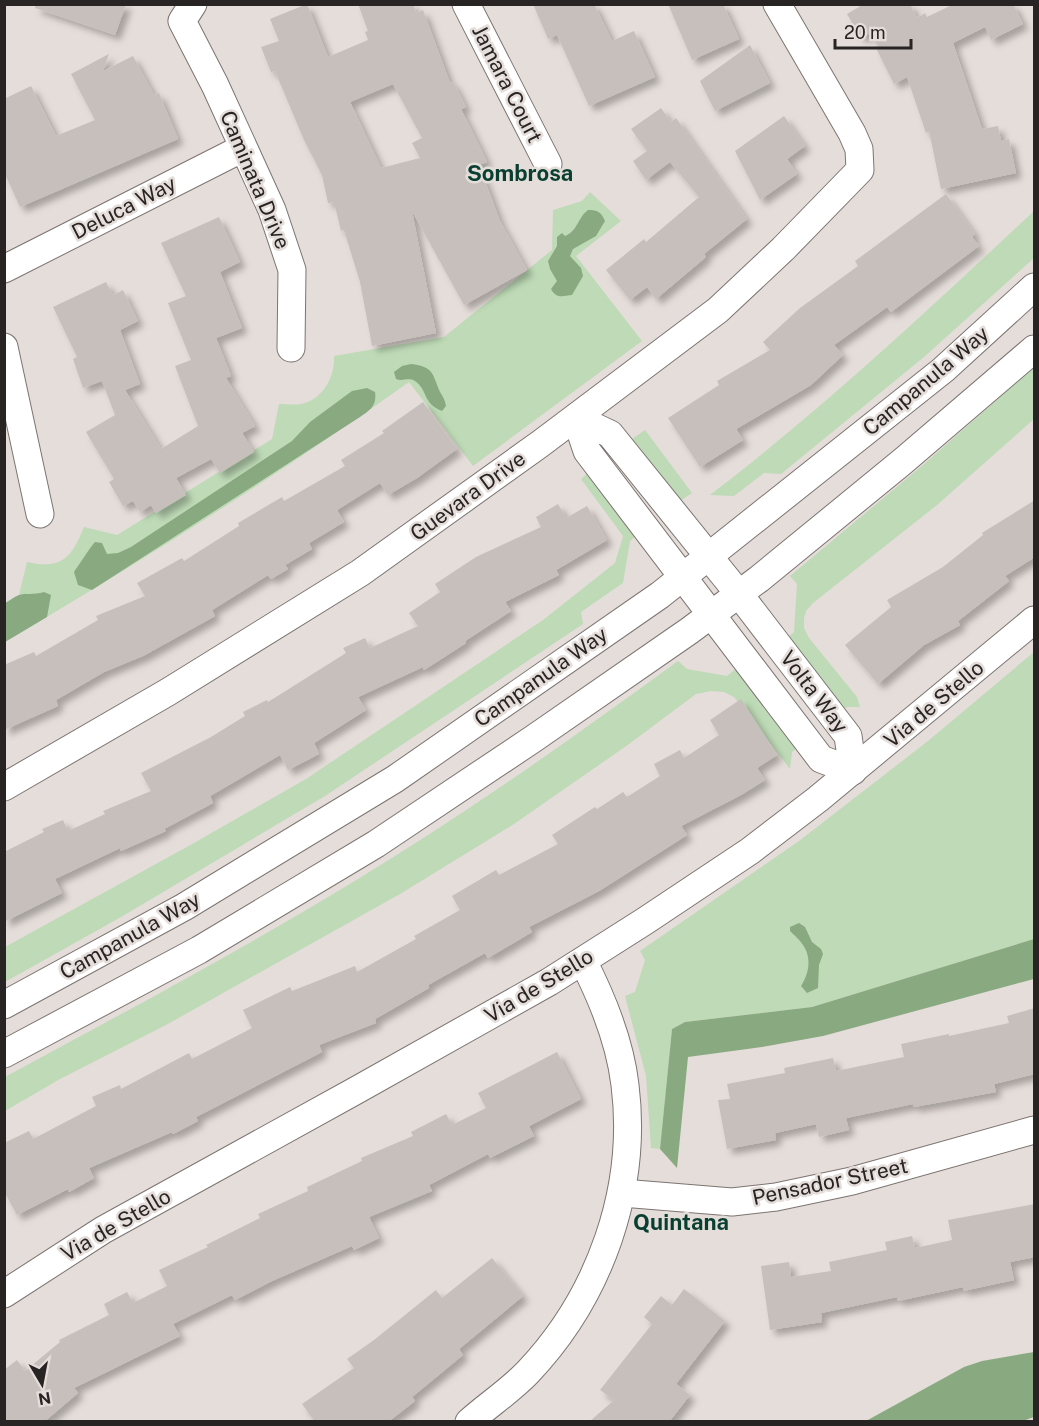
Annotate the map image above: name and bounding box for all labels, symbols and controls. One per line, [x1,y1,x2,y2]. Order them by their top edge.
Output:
scale bar [835,12,912,50]
street label: Jamara Court [467,21,548,147]
text: 20 m [844,22,886,43]
street label: Caminata Drive [215,107,296,253]
district label: Sombrosa [467,160,573,186]
street label: Deluca Way [67,171,180,245]
street label: Campanula Way [858,321,994,441]
street label: Guevara Drive [405,446,530,546]
street label: Campanula Way [469,621,612,732]
street label: Volta Way [775,646,853,738]
street label: Via de Stello [879,655,989,753]
street label: Campanula Way [55,887,204,984]
street label: Via de Stello [480,943,598,1028]
street label: Pensador Street [750,1153,910,1210]
street label: Via de Stello [57,1183,175,1266]
district label: Quintana [633,1209,729,1235]
north arrow [12,1354,72,1414]
text: N [37,1388,52,1409]

